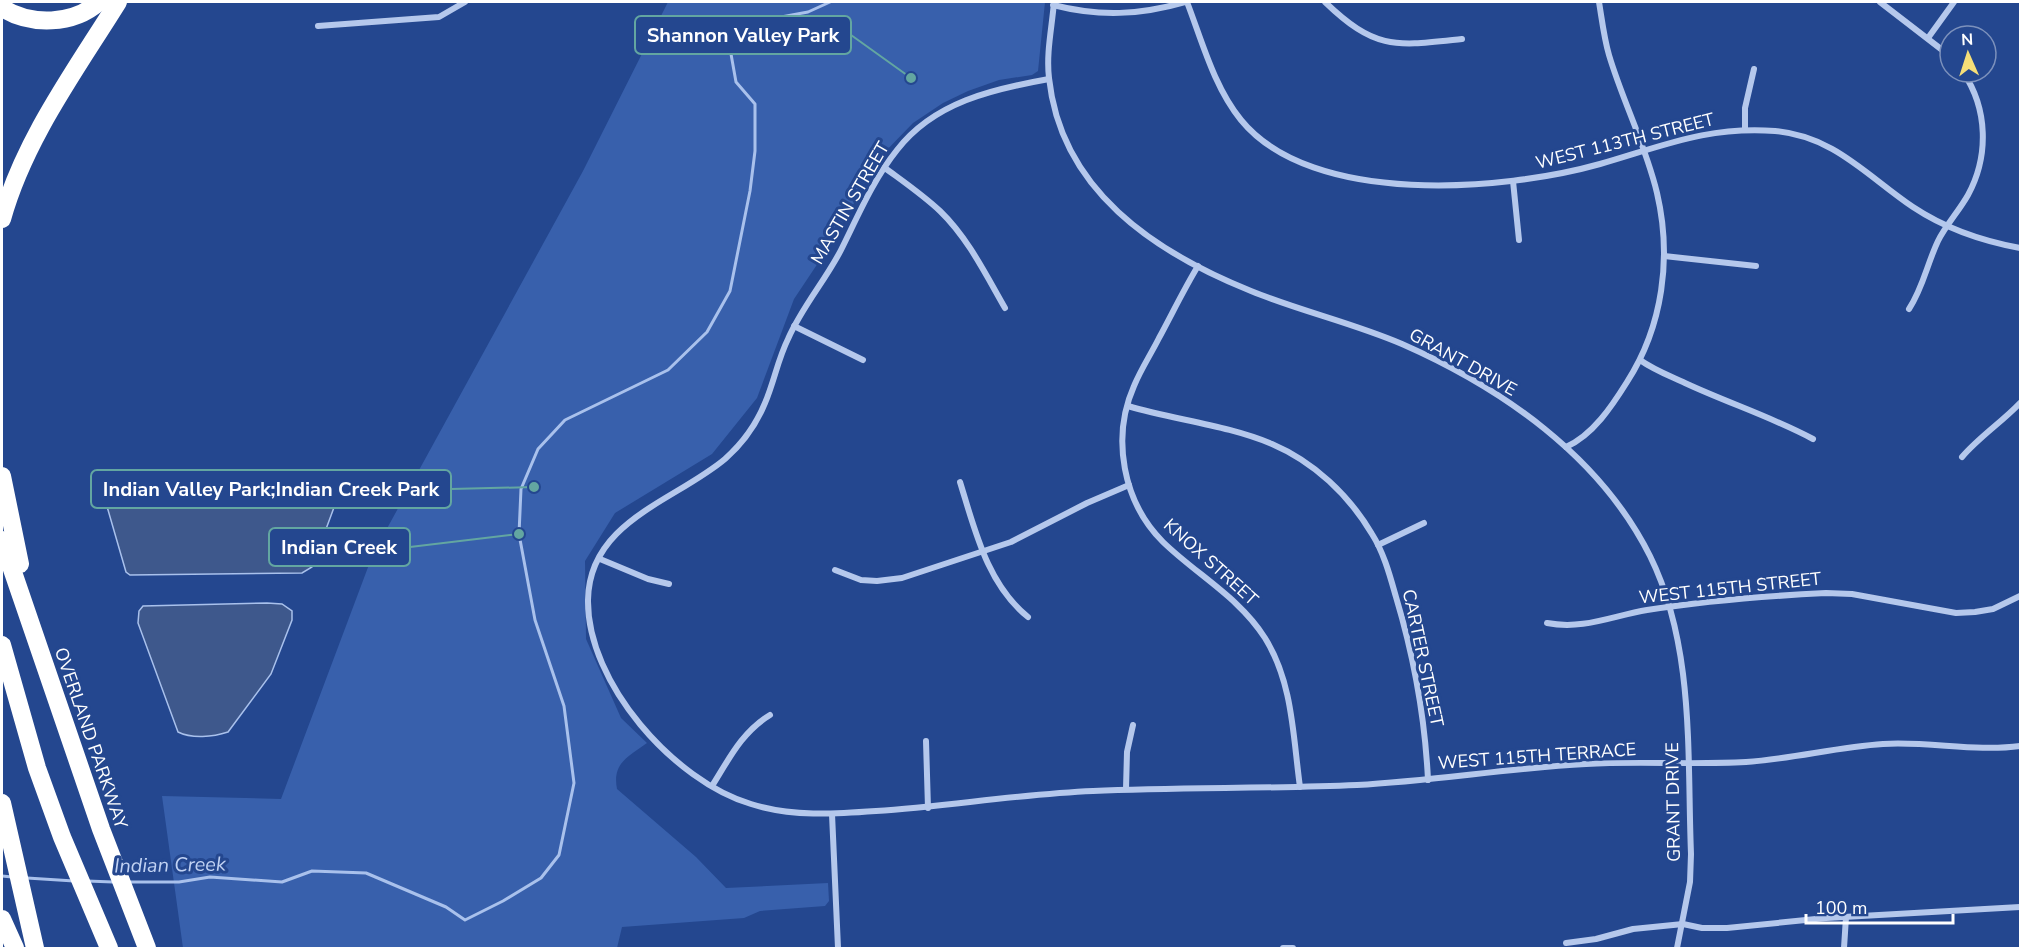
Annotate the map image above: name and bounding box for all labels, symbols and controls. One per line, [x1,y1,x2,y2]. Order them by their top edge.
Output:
callout: Shannon Valley Park [635,16,851,54]
text: Shannon Valley Park [647,22,841,49]
north arrow [1938,24,1998,84]
text: N [1961,29,1974,51]
street label: WEST 113TH STREET [1533,107,1717,175]
street label: MASTIN STREET [805,137,895,269]
street label: GRANT DRIVE [1405,322,1521,402]
callout: Indian Valley Park;Indian Creek Park [91,470,451,508]
text: Indian Valley Park;Indian Creek Park [103,476,440,503]
street label: KNOX STREET [1159,513,1264,611]
callout: Indian Creek [269,528,410,566]
text: Indian Creek [281,534,398,561]
street label: WEST 115TH STREET [1638,566,1823,610]
street label: CARTER STREET [1397,587,1449,729]
street label: OVERLAND PARKWAY [49,644,133,832]
street label: WEST 115TH TERRACE [1437,737,1637,775]
street label: GRANT DRIVE [1660,742,1686,862]
water label: Indian Creek [114,851,227,879]
scale bar [1806,887,1953,925]
text: 100 m [1815,896,1867,920]

